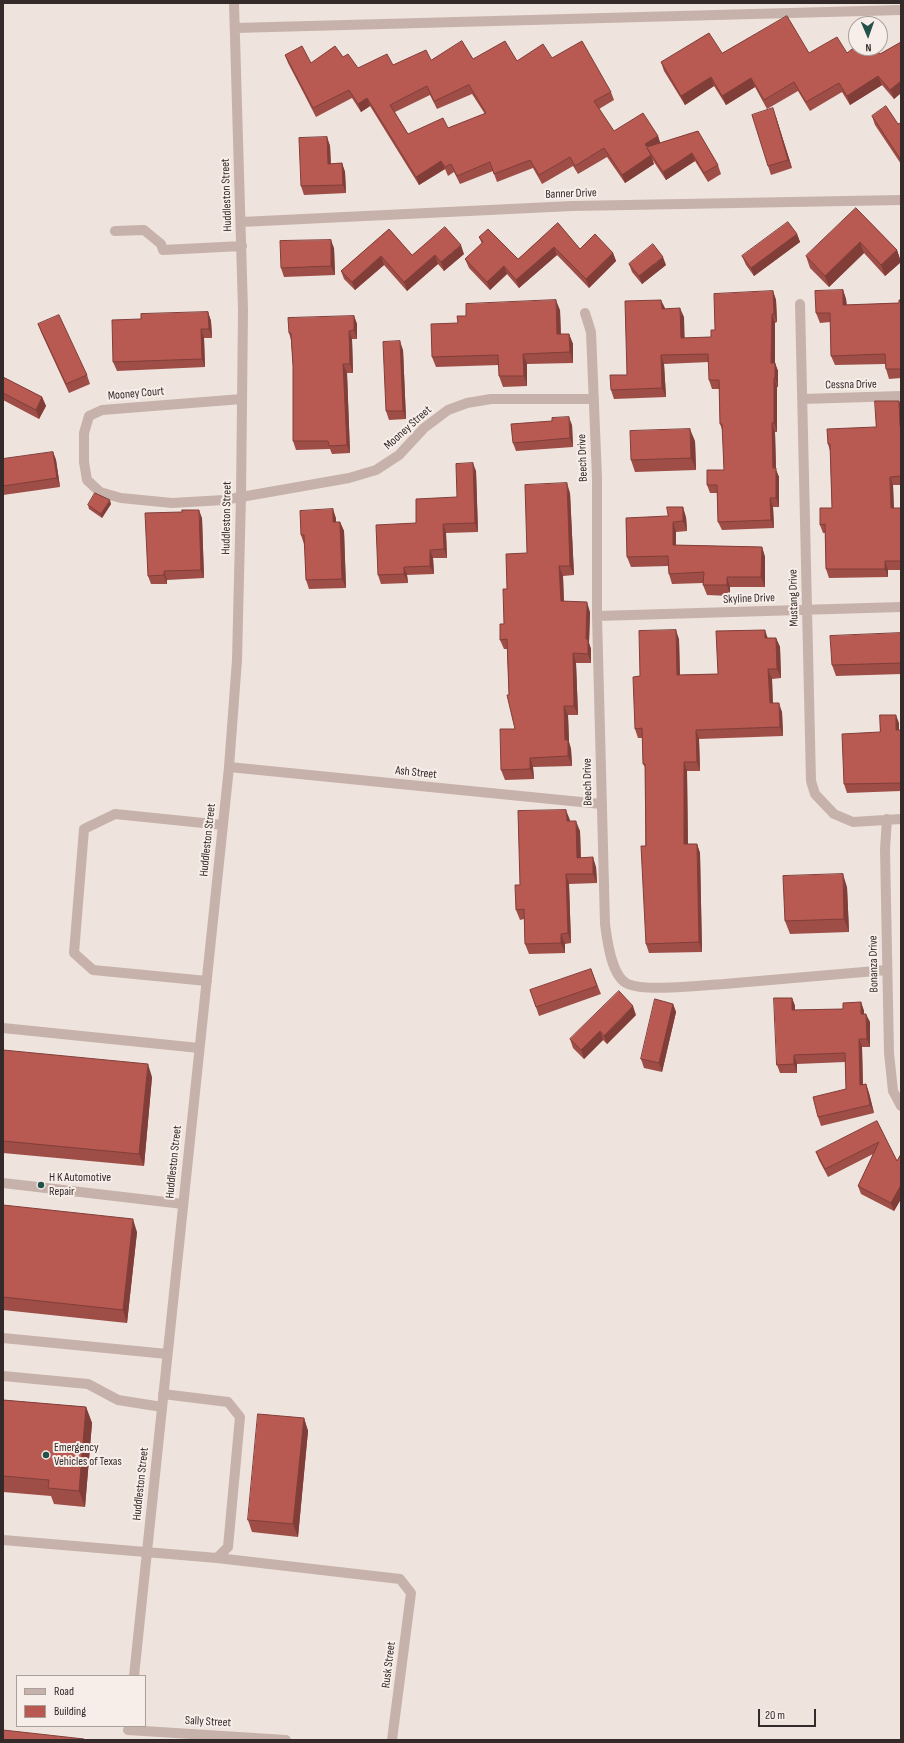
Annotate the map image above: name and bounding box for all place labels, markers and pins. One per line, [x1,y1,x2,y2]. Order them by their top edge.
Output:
place label: H K Automotive Repair [49,1171,111,1199]
marker: H K Automotive Repair [36,1180,46,1190]
place label: Emergency Vehicles of Texas [54,1441,122,1469]
marker: Emergency Vehicles of Texas [41,1450,51,1460]

